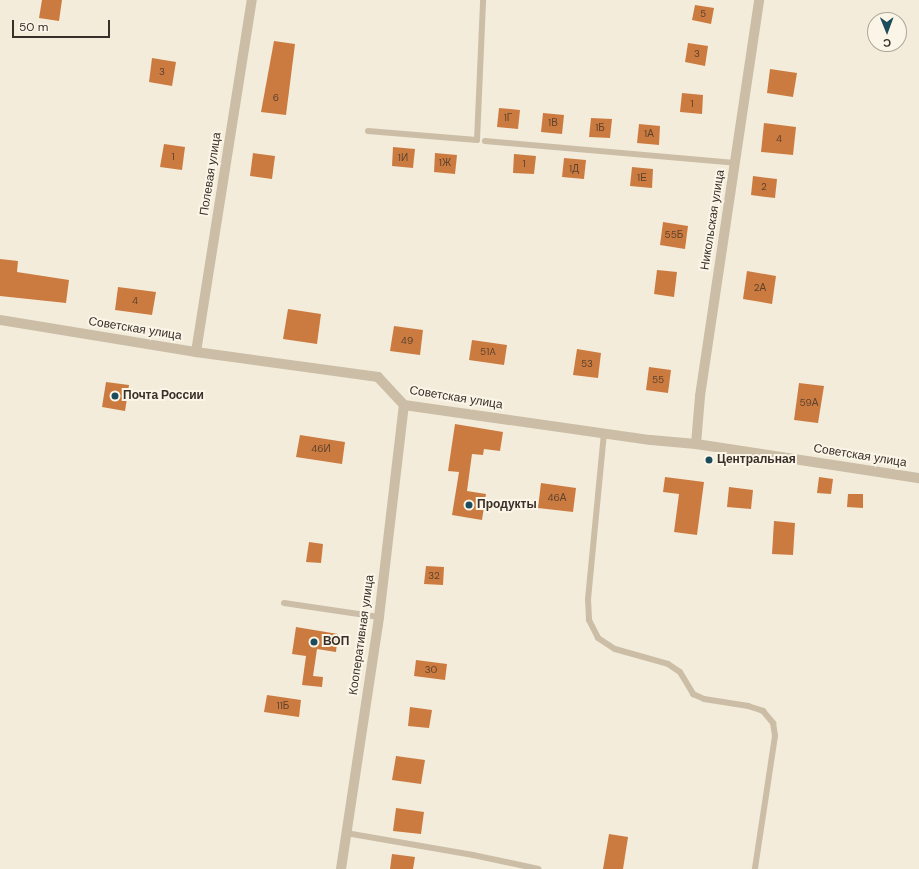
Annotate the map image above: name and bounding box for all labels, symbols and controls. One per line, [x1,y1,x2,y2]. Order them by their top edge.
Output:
house number: 5 [700,8,706,20]
scale bar [14,12,112,38]
north arrow [867,12,907,52]
text: 50 m [19,19,48,35]
text: С [883,36,891,50]
house number: 3 [694,48,700,60]
house number: 3 [159,66,165,78]
house number: 6 [273,92,279,104]
house number: 1 [690,98,694,110]
house number: 1Г [504,112,512,124]
house number: 1В [548,117,558,129]
house number: 1Б [595,122,605,134]
house number: 1А [644,128,654,140]
street label: Полевая улица [197,131,225,217]
house number: 4 [776,133,782,145]
house number: 1 [171,151,175,163]
house number: 1И [398,152,408,164]
house number: 1Ж [439,157,451,169]
house number: 1 [522,158,526,170]
house number: 1Д [569,163,579,175]
street label: Никольская улица [698,169,728,271]
house number: 1Е [637,172,647,184]
house number: 2 [761,181,767,193]
house number: 55Б [665,229,683,241]
house number: 2А [754,282,766,294]
house number: 4 [132,295,138,307]
street label: Советская улица [87,315,183,343]
house number: 49 [401,335,413,347]
house number: 51A [480,346,496,358]
house number: 53 [581,358,593,370]
house number: 55 [652,374,664,386]
street label: Советская улица [408,384,504,412]
place label: Почта России [123,389,204,403]
marker: Почта России [110,391,120,401]
house number: 59А [800,397,818,409]
street label: Советская улица [812,442,908,470]
house number: 46И [311,443,331,455]
place label: Центральная [717,453,796,467]
marker: Центральная [704,455,714,465]
house number: 46А [547,492,567,504]
place label: Продукты [477,498,537,512]
marker: Продукты [464,500,474,510]
house number: 32 [428,570,440,582]
street label: Кооперативная улица [346,574,378,696]
place label: ВОП [323,635,349,649]
marker: ВОП [308,636,320,648]
house number: 30 [425,664,437,676]
house number: 11Б [277,700,289,712]

